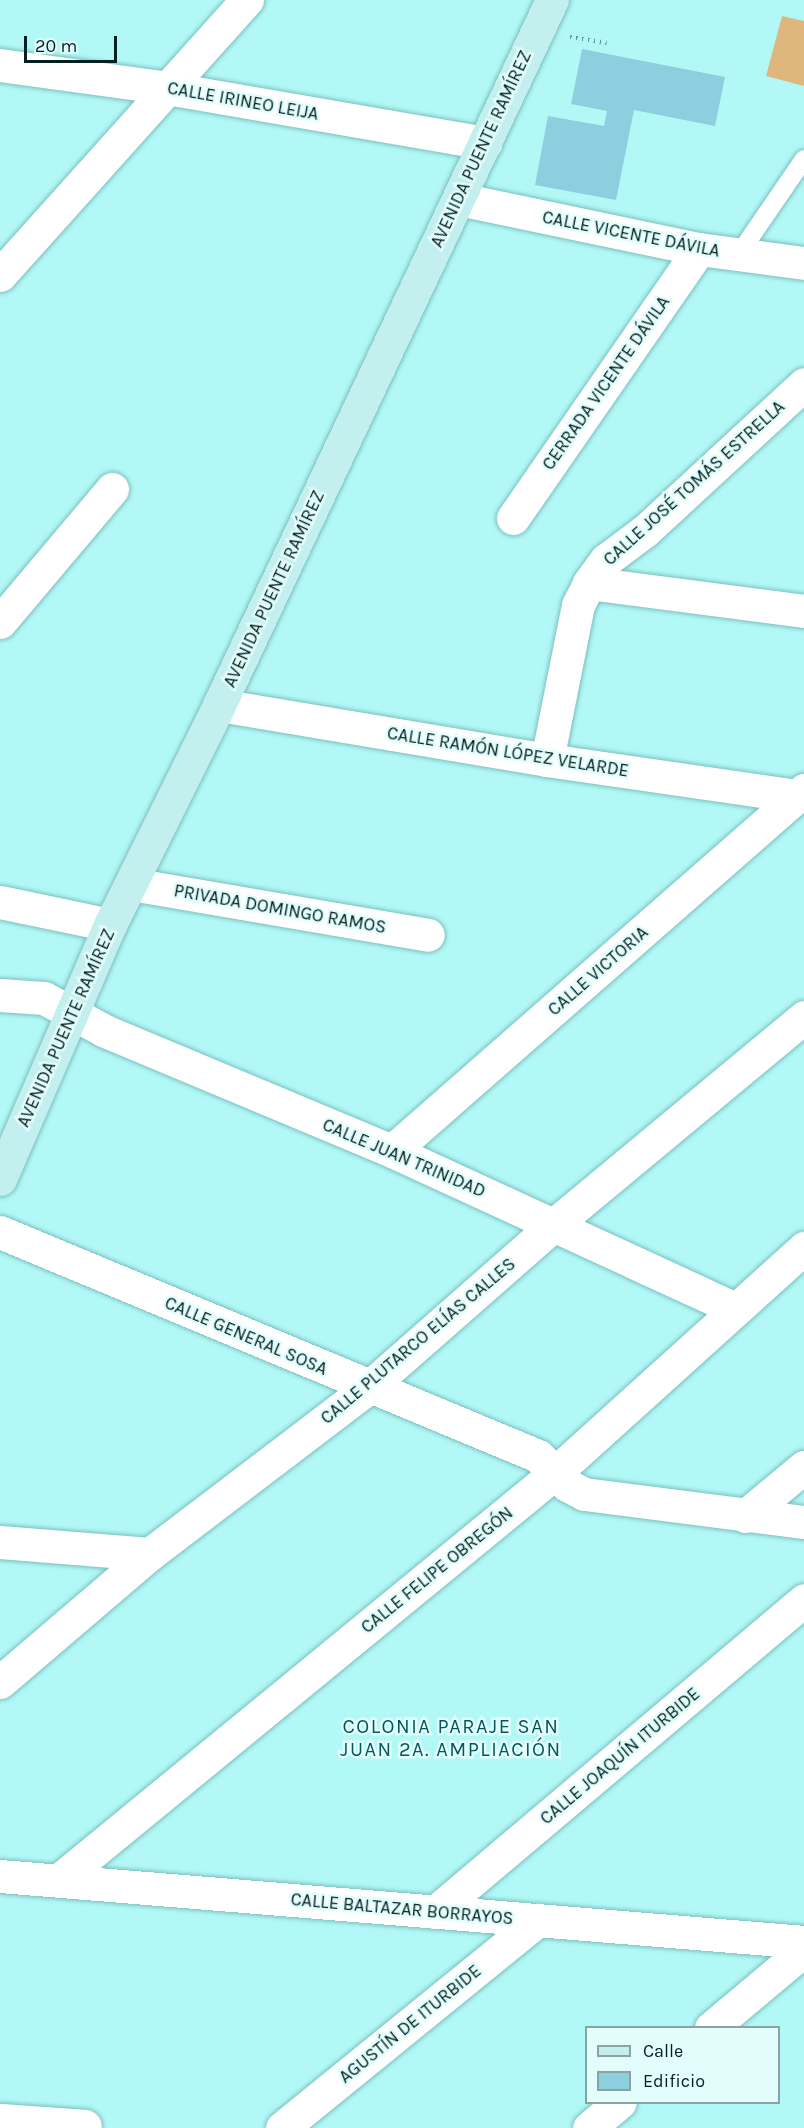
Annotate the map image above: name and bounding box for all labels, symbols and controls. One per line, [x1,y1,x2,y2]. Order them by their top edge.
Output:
scale bar [27,24,120,62]
text: 20 m [35,35,77,57]
street label: AVENIDA PUENTE RAMÍREZ [426,47,536,251]
street label: CALLE IRINEO LEIJA [166,77,320,125]
street label: CALLE VICENTE DÁVILA [540,206,722,262]
street label: CERRADA VICENTE DÁVILA [538,292,674,474]
street label: CALLE JOSÉ TOMÁS ESTRELLA [599,396,789,570]
street label: AVENIDA PUENTE RAMÍREZ [219,487,329,691]
street label: CALLE RAMÓN LÓPEZ VELARDE [386,722,630,782]
street label: PRIVADA DOMINGO RAMOS [172,880,388,938]
street label: CALLE VICTORIA [543,922,653,1020]
street label: AVENIDA PUENTE RAMÍREZ [12,925,120,1131]
street label: CALLE JUAN TRINIDAD [319,1114,489,1202]
street label: CALLE PLUTARCO ELÍAS CALLES [316,1253,520,1429]
street label: CALLE GENERAL SOSA [161,1292,331,1380]
street label: CALLE FELIPE OBREGÓN [357,1502,517,1638]
street label: CALLE JOAQUÍN ITURBIDE [536,1683,704,1829]
district label: COLONIA PARAJE SAN JUAN 2A. AMPLIACIÓN [340,1714,562,1761]
street label: CALLE BALTAZAR BORRAYOS [290,1889,514,1929]
street label: AGUSTÍN DE ITURBIDE [335,1960,485,2088]
legend [585,2026,780,2104]
text: Calle [643,2040,683,2062]
text: Edificio [643,2070,705,2092]

